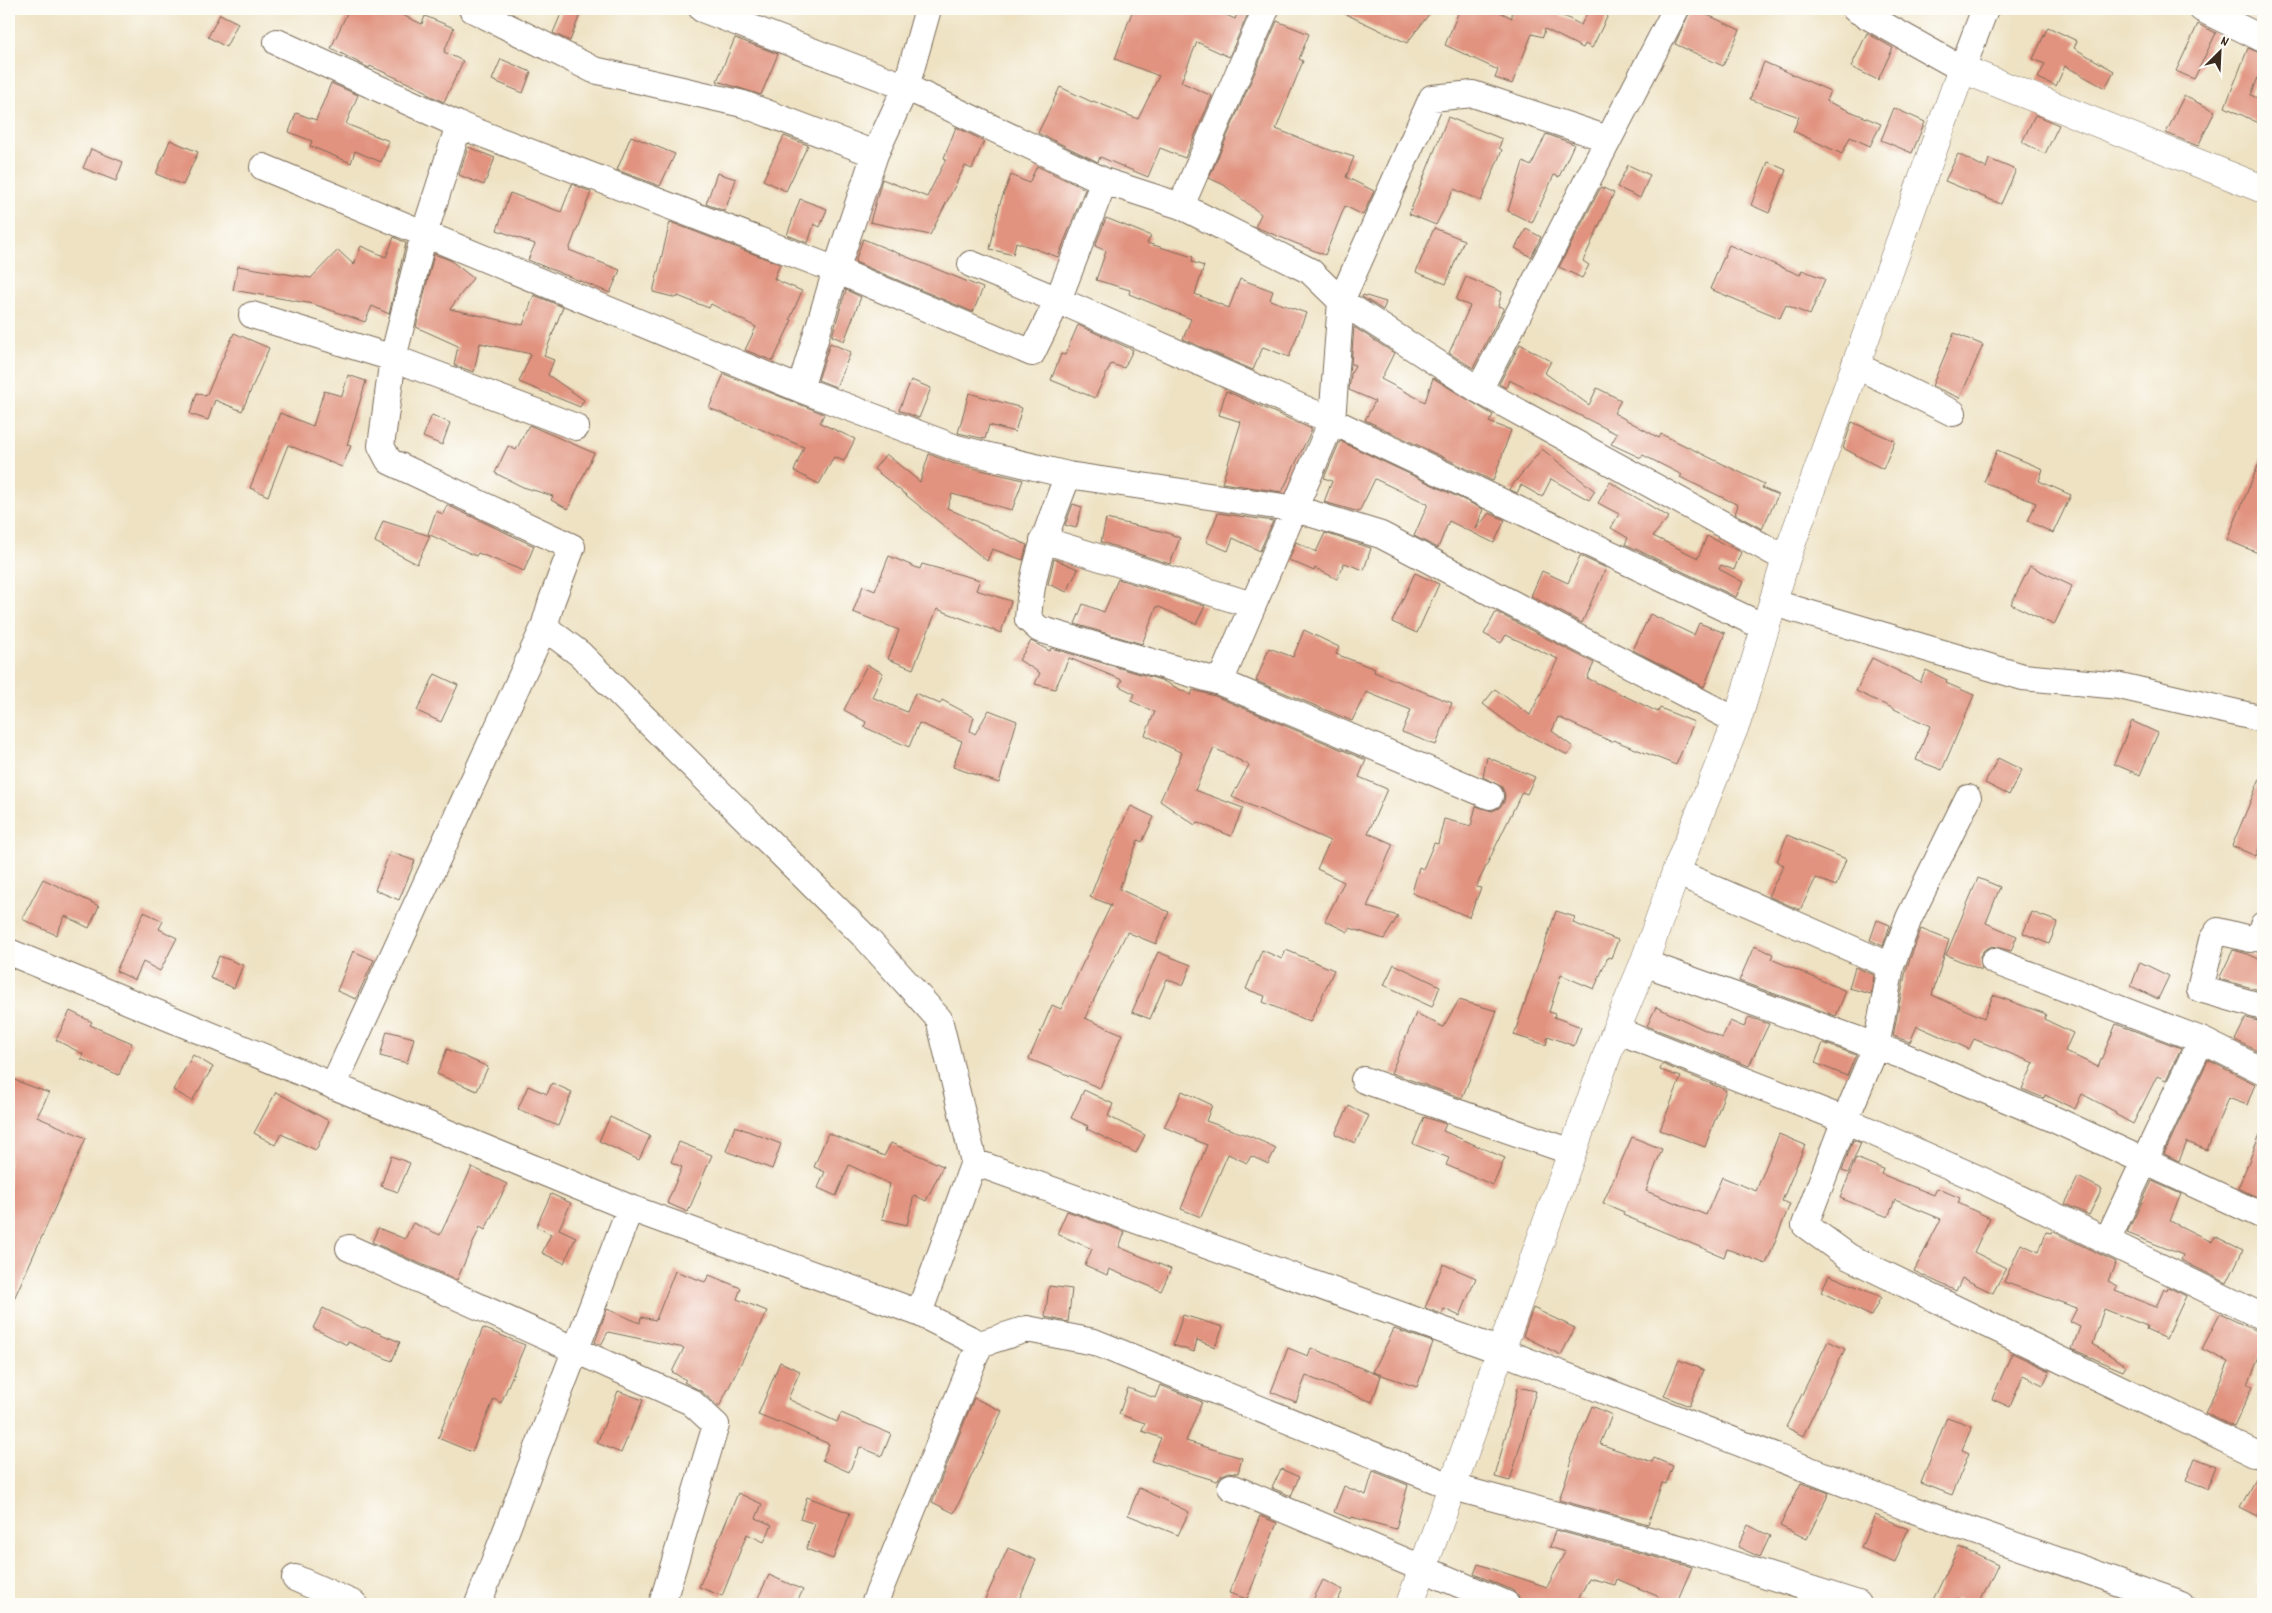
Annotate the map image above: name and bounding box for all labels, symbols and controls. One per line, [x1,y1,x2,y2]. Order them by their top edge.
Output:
north arrow [2194,28,2244,78]
text: N [2217,31,2232,53]

